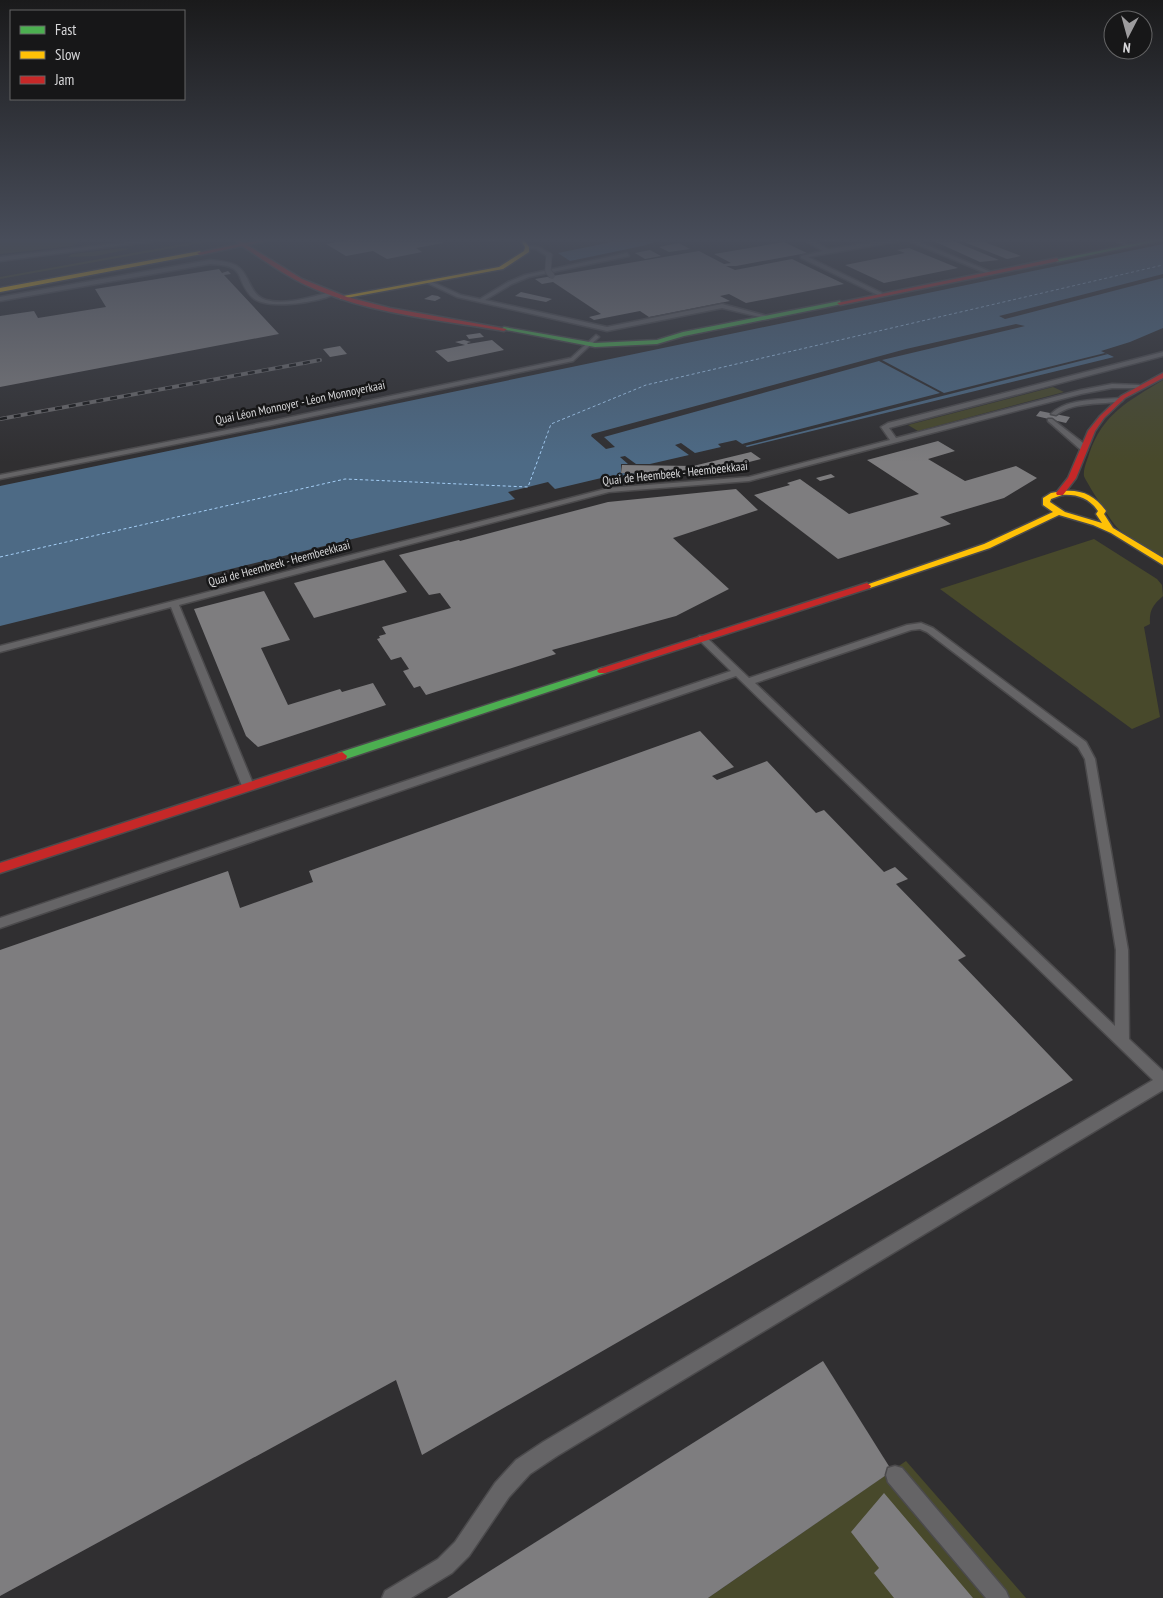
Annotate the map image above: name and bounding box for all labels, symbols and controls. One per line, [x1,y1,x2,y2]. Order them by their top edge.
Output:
legend [10,10,185,100]
north arrow [1103,10,1153,60]
text: Fast [55,20,76,39]
text: N [1122,39,1131,57]
text: Slow [55,45,80,64]
text: Jam [54,70,74,89]
street label: Quai Léon Monnoyer - Léon Monnoyerkaai [214,377,386,427]
street label: Quai de Heembeek - Heembeekkaai [602,458,748,488]
street label: Quai de Heembeek - Heembeekkaai [206,537,352,589]

